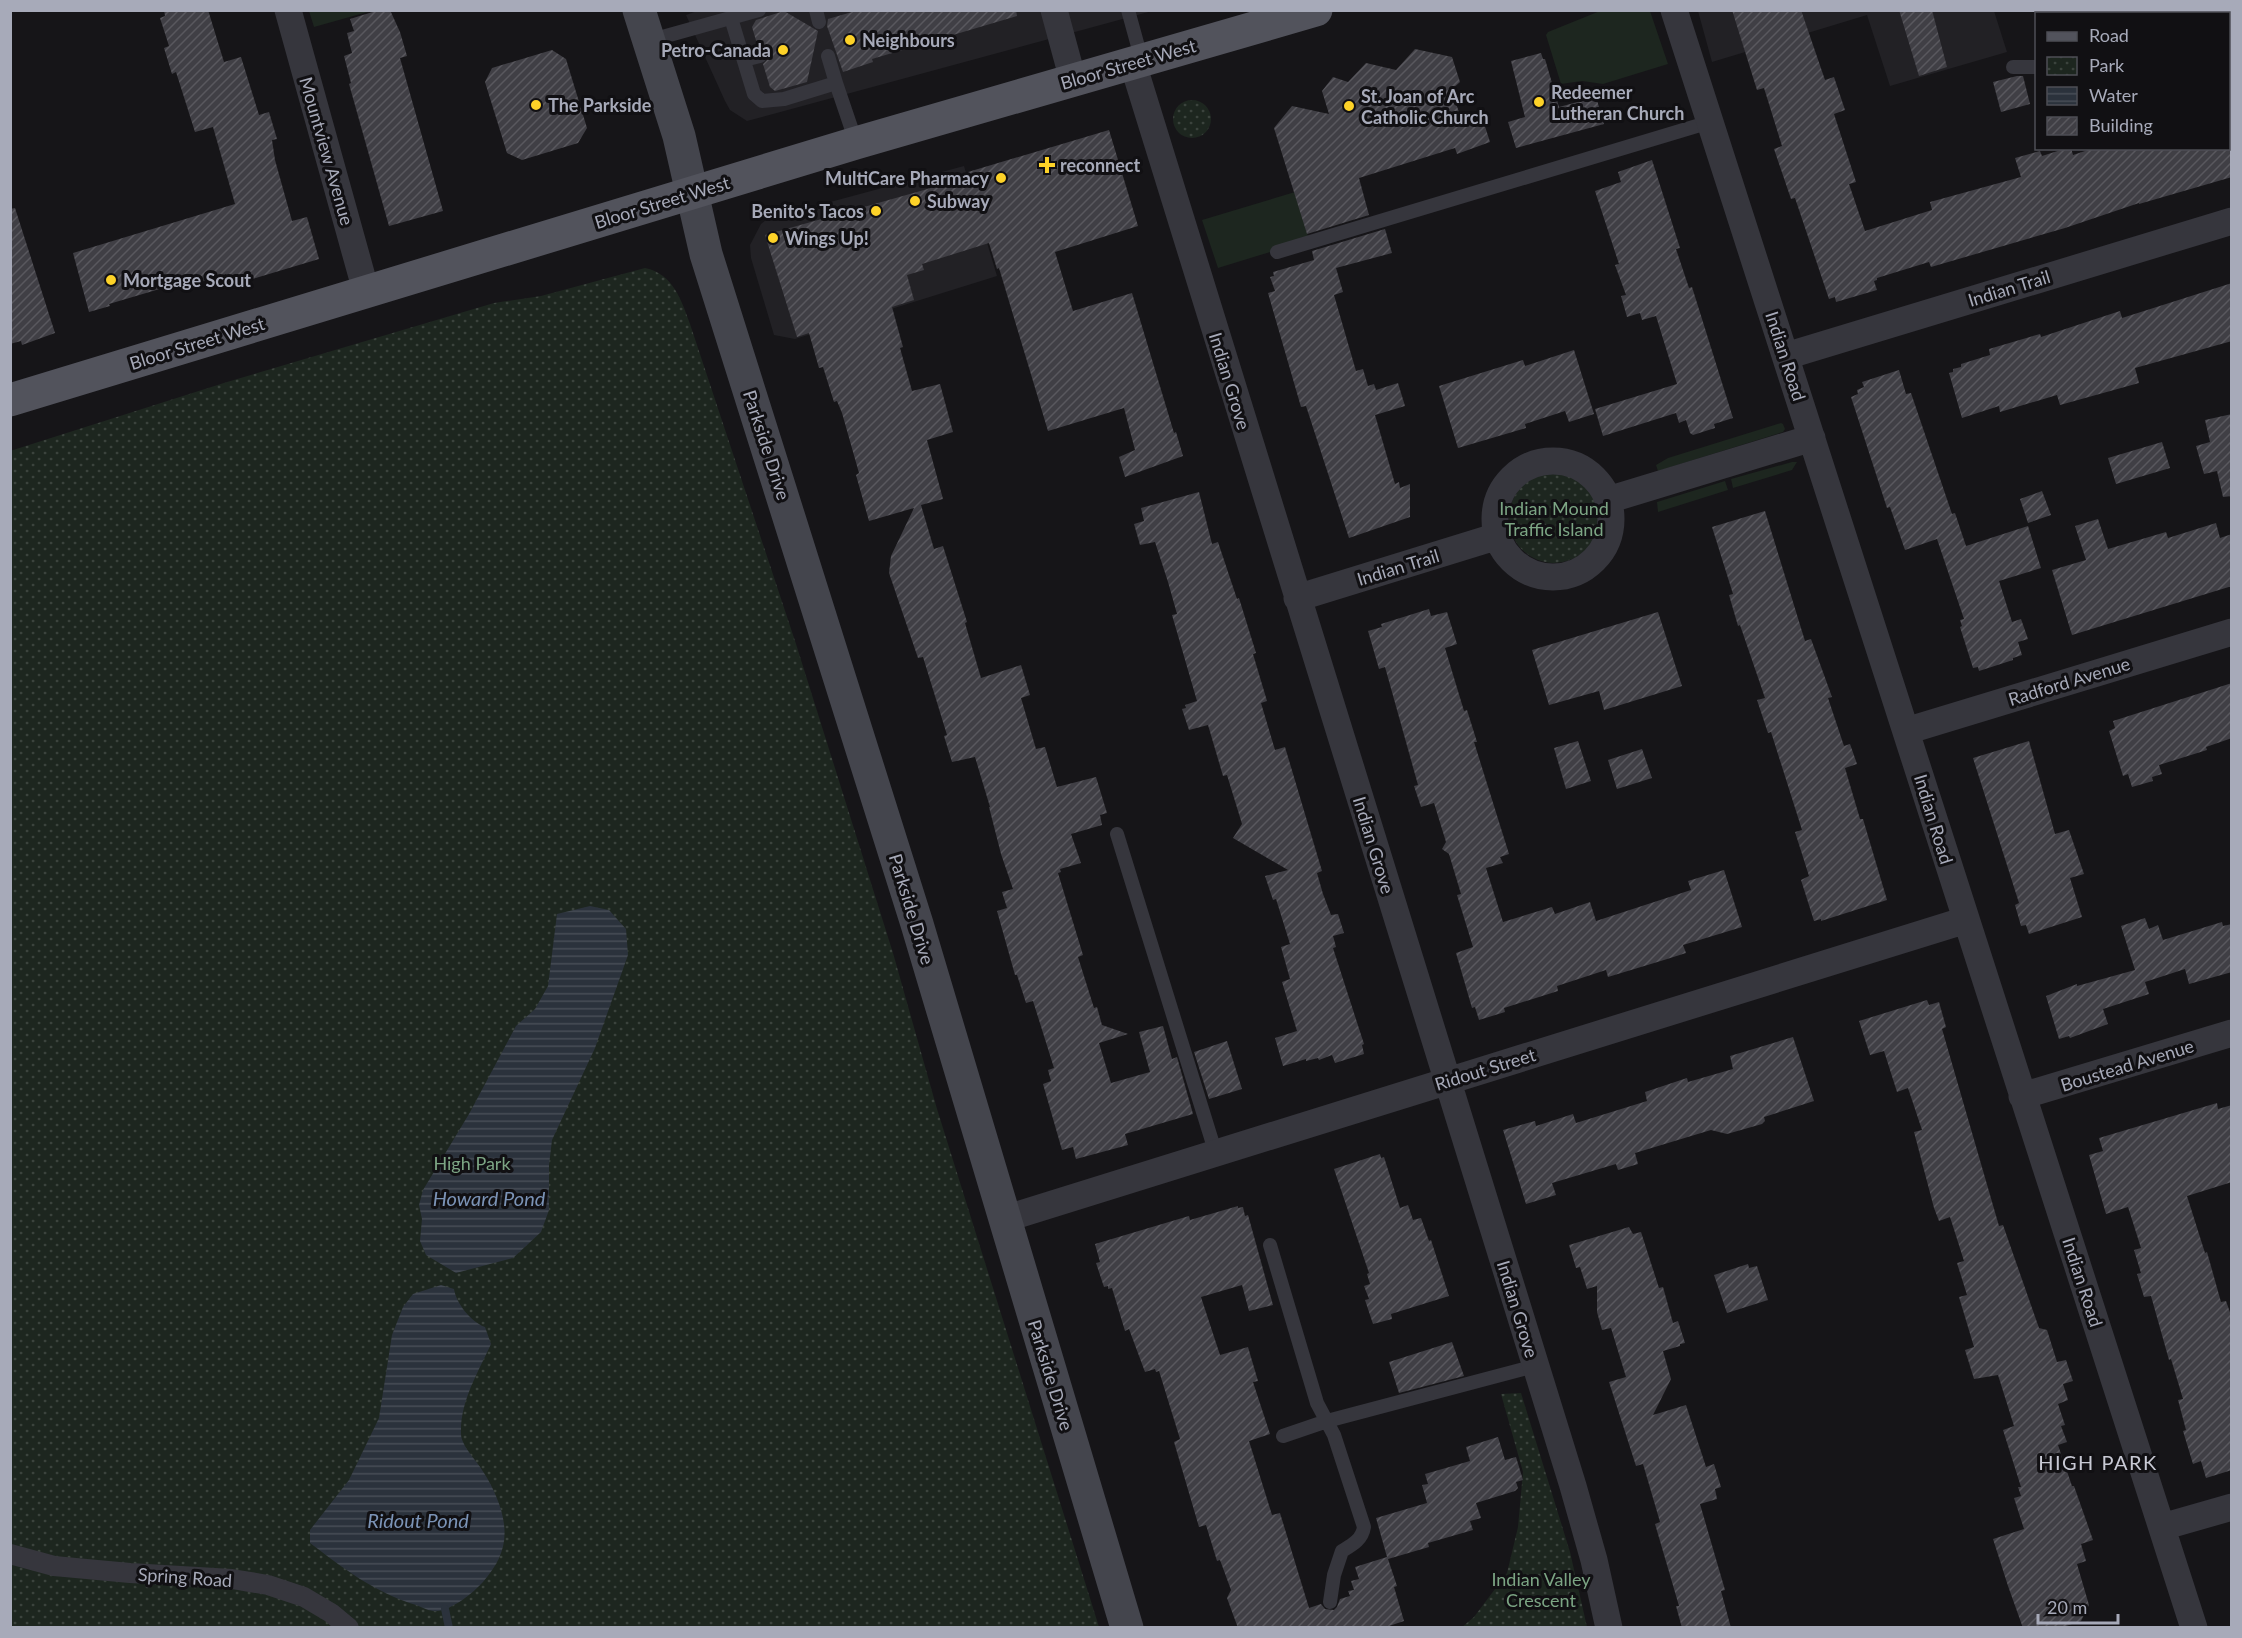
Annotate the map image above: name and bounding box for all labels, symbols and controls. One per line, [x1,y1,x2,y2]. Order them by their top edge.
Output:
legend [2035,12,2230,150]
text: Road [2089,24,2129,46]
place label: Neighbours [862,29,955,51]
marker: Neighbours [843,33,857,47]
street label: Bloor Street West [1058,34,1199,94]
place label: Petro-Canada [661,39,771,61]
marker: Petro-Canada [776,43,790,57]
text: Park [2089,54,2125,76]
street label: Mountview Avenue [295,74,359,228]
place label: Redeemer Lutheran Church [1551,81,1684,124]
text: Water [2089,84,2138,106]
place label: St. Joan of Arc Catholic Church [1361,85,1489,128]
place label: The Parkside [548,94,652,116]
marker: Redeemer Lutheran Church [1532,95,1546,109]
marker: The Parkside [529,98,543,112]
marker: St. Joan of Arc Catholic Church [1342,99,1356,113]
text: Building [2089,114,2153,136]
place label: reconnect [1060,154,1141,176]
marker: reconnect [1038,156,1056,174]
place label: MultiCare Pharmacy [825,167,989,189]
street label: Bloor Street West [592,171,733,233]
marker: MultiCare Pharmacy [994,171,1008,185]
place label: Subway [927,190,990,212]
marker: Subway [908,194,922,208]
place label: Benito's Tacos [751,200,864,222]
marker: Benito's Tacos [869,204,883,218]
place label: Wings Up! [785,227,869,249]
marker: Wings Up! [766,231,780,245]
street label: Indian Trail [1965,265,2053,311]
place label: Mortgage Scout [123,269,251,291]
marker: Mortgage Scout [104,273,118,287]
street label: Indian Road [1761,308,1811,404]
street label: Bloor Street West [127,312,268,374]
street label: Indian Grove [1205,330,1255,432]
street label: Parkside Drive [739,387,795,503]
park label: Indian Mound Traffic Island [1499,497,1609,540]
street label: Indian Trail [1354,544,1442,590]
street label: Radford Avenue [2005,652,2133,710]
street label: Indian Road [1910,771,1958,867]
street label: Indian Grove [1349,794,1399,896]
street label: Parkside Drive [885,851,939,967]
street label: Boustead Avenue [2058,1034,2196,1096]
street label: Ridout Street [1432,1043,1539,1095]
park label: High Park [433,1152,511,1174]
water label: Howard Pond [433,1186,546,1210]
street label: Indian Road [2058,1234,2108,1330]
street label: Indian Grove [1493,1258,1543,1360]
street label: Parkside Drive [1024,1317,1078,1433]
district label: HIGH PARK [2038,1450,2158,1474]
water label: Ridout Pond [367,1508,469,1532]
street label: Spring Road [137,1563,233,1591]
park label: Indian Valley Crescent [1491,1568,1591,1611]
scale bar [2038,1587,2118,1625]
text: 20 m [2047,1596,2087,1618]

